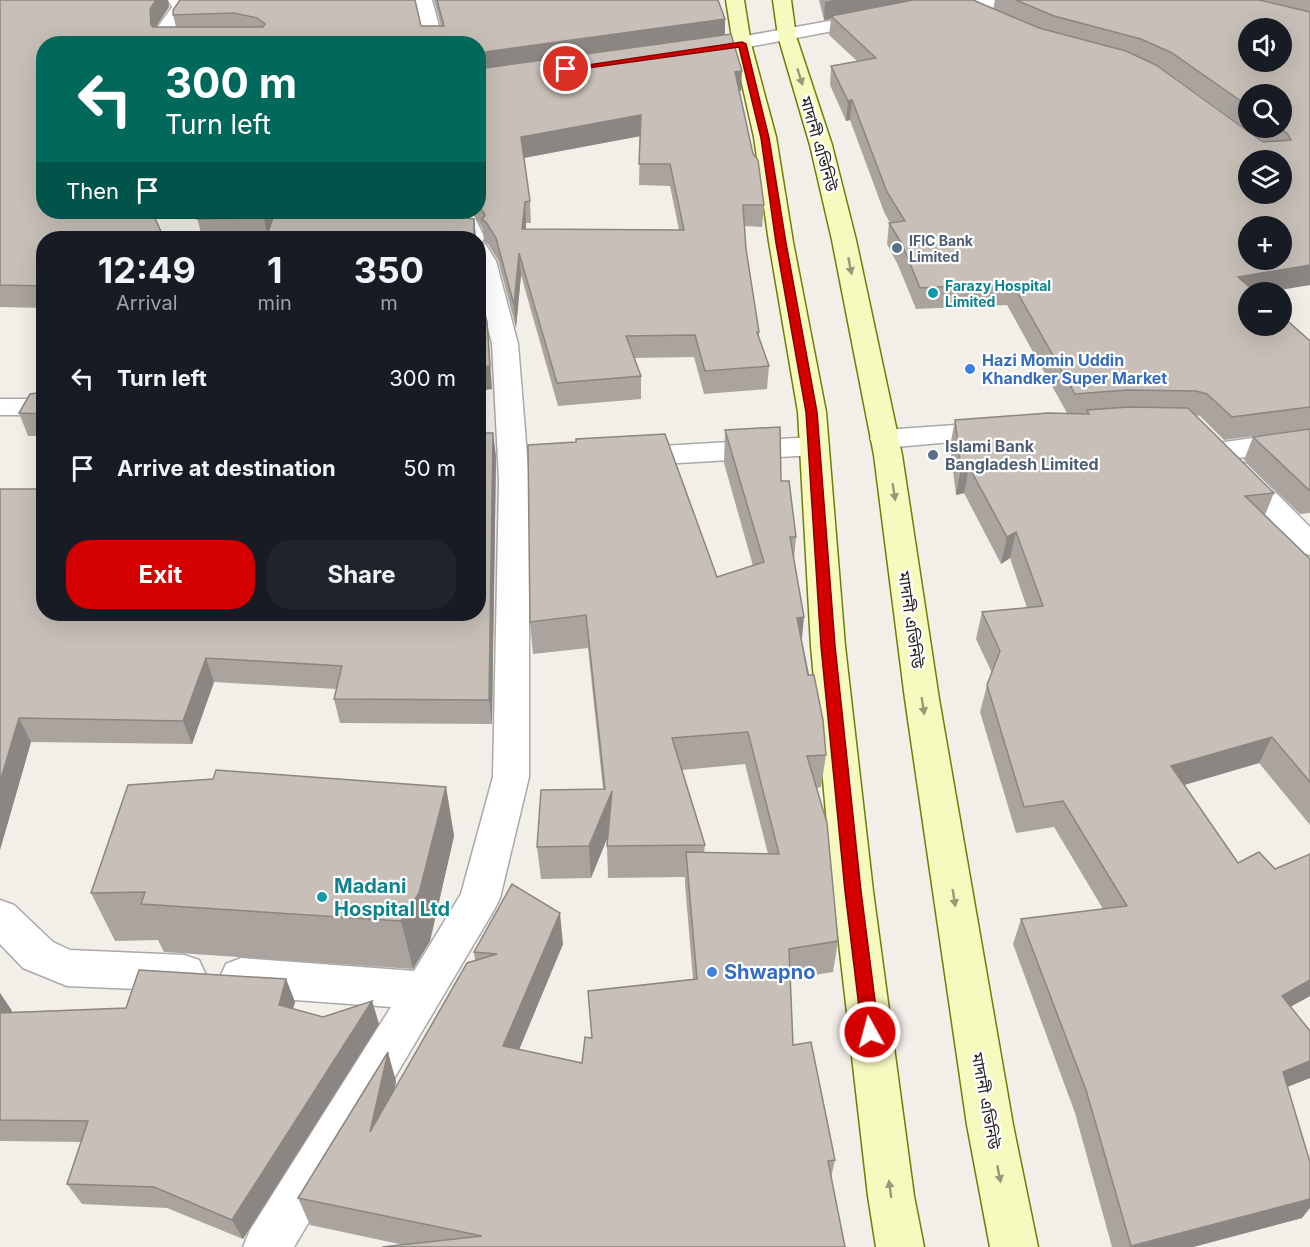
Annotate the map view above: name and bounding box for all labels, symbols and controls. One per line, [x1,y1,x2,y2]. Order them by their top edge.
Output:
map controls [1238,18,1292,336]
button: sound [1238,18,1292,72]
pin [540,43,591,94]
icon: arrive [549,52,582,85]
text: 300 m [165,57,297,108]
icon: left [66,60,144,138]
one-way arrow [796,68,805,86]
button: search [1238,84,1292,138]
street label: মাদানী এভিনিউ [796,93,842,194]
text: Turn left [165,108,271,141]
button: layers [1238,150,1292,204]
icon: arrive [131,174,164,207]
text: Then [66,178,119,204]
button: + [1238,216,1292,270]
place label: IFIC Bank Limited [909,232,974,265]
marker: IFIC Bank Limited [890,241,904,255]
text: 12:49 [98,248,196,292]
text: 1 [267,248,282,292]
text: 350 [354,248,424,292]
one-way arrow [846,256,855,275]
place label: Farazy Hospital Limited [945,277,1051,310]
button: − [1238,282,1292,336]
marker: Farazy Hospital Limited [926,286,940,300]
text: Arrival [116,291,178,315]
text: min [258,291,292,315]
text: m [380,291,398,315]
place label: Hazi Momin Uddin Khandker Super Market [982,350,1167,388]
icon: left [66,362,99,395]
marker: Hazi Momin Uddin Khandker Super Market [963,362,977,376]
text: Turn left [117,365,207,391]
text: 300 m [389,365,456,391]
place label: Islami Bank Bangladesh Limited [945,436,1099,474]
marker: Islami Bank Bangladesh Limited [926,448,940,462]
icon: arrive [66,452,99,485]
text: Arrive at destination [117,455,336,481]
text: 50 m [403,455,456,481]
one-way arrow [890,482,899,501]
button: Exit [66,540,255,609]
button: Share [267,540,456,609]
street label: মাদানী এভিনিউ [894,569,928,671]
one-way arrow [919,696,928,715]
place label: Madani Hospital Ltd [334,874,450,921]
one-way arrow [950,889,959,908]
marker: Madani Hospital Ltd [315,890,329,904]
place label: Shwapno [724,960,815,984]
marker: Shwapno [705,965,719,979]
position arrow [838,1000,902,1064]
street label: মাদানী এভিনিউ [967,1050,1004,1152]
one-way arrow [995,1164,1004,1183]
one-way arrow [886,1180,895,1199]

